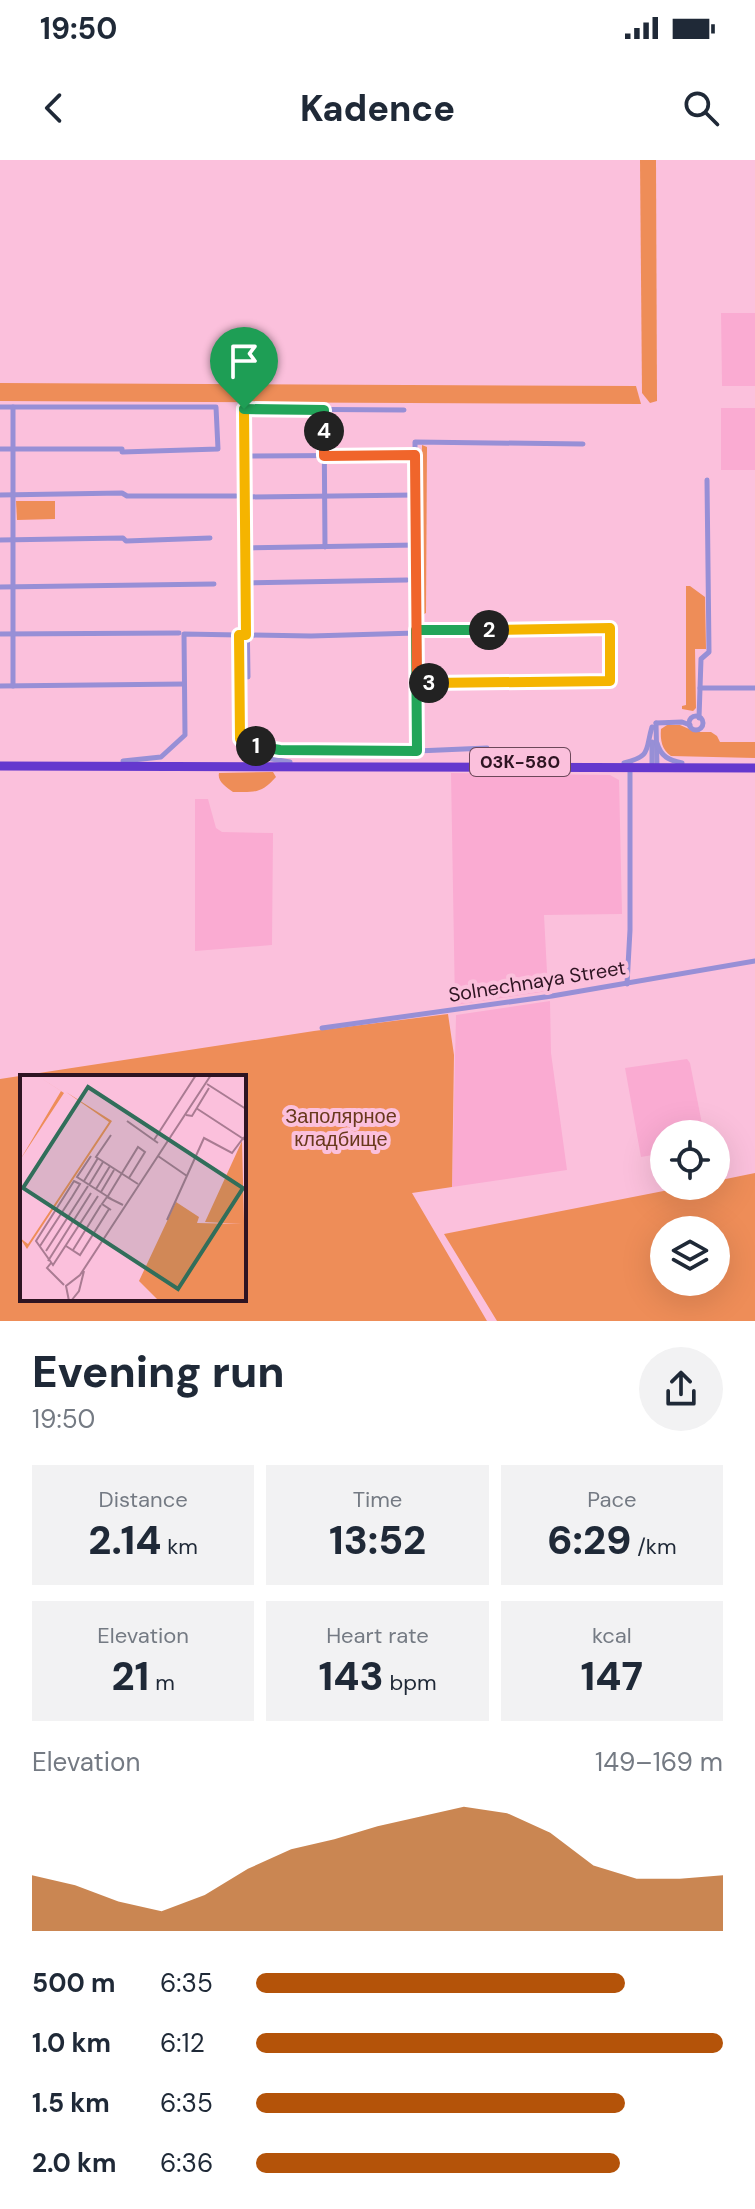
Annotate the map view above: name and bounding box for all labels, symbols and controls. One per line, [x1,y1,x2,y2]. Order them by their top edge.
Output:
text: 19:50 [40,9,117,48]
text: Kadence [300,85,455,132]
icon: back [32,86,76,130]
icon: search [679,86,723,130]
pin [210,327,278,409]
icon: arrive [222,339,266,383]
pin: 4 [304,411,344,451]
text: 4 [317,416,331,445]
pin: 2 [469,610,509,650]
text: 2 [483,615,495,644]
pin: 3 [409,663,449,703]
text: 3 [422,668,436,697]
pin: 1 [236,726,276,766]
text: 1 [252,731,260,760]
road number: 03К-580 [470,748,570,776]
street label: Solnechnaya Street [446,954,628,1008]
inset map [20,1075,246,1301]
park label: Заполярное кладбище [285,1103,397,1152]
map controls [650,1120,730,1296]
button: locate [650,1120,730,1200]
button: layers [650,1216,730,1296]
text: Evening run [32,1343,285,1401]
button: share [639,1347,723,1431]
text: 19:50 [32,1402,95,1436]
text: Distance [99,1485,188,1514]
text: Time [353,1485,402,1514]
text: Pace [587,1485,636,1514]
text: 2.14 [88,1514,161,1566]
text: 13:52 [329,1514,426,1566]
text: 6:29 [547,1514,631,1566]
text: km [161,1532,198,1561]
text: /km [631,1532,677,1561]
text: Elevation [97,1621,189,1650]
text: Heart rate [326,1621,429,1650]
text: kcal [592,1621,632,1650]
text: 21 [111,1650,149,1702]
text: 143 [318,1650,384,1702]
text: 147 [581,1650,643,1702]
text: m [149,1668,175,1697]
text: bpm [384,1668,437,1697]
text: Elevation [32,1745,140,1779]
text: 149–169 m [595,1745,723,1779]
text: 500 m [32,1966,115,2000]
text: 6:35 [160,1966,213,2000]
text: 1.0 km [32,2026,111,2060]
text: 6:12 [160,2026,205,2060]
text: 1.5 km [32,2086,110,2120]
text: 6:35 [160,2086,213,2120]
text: 2.0 km [32,2146,116,2180]
text: 6:36 [160,2146,213,2180]

